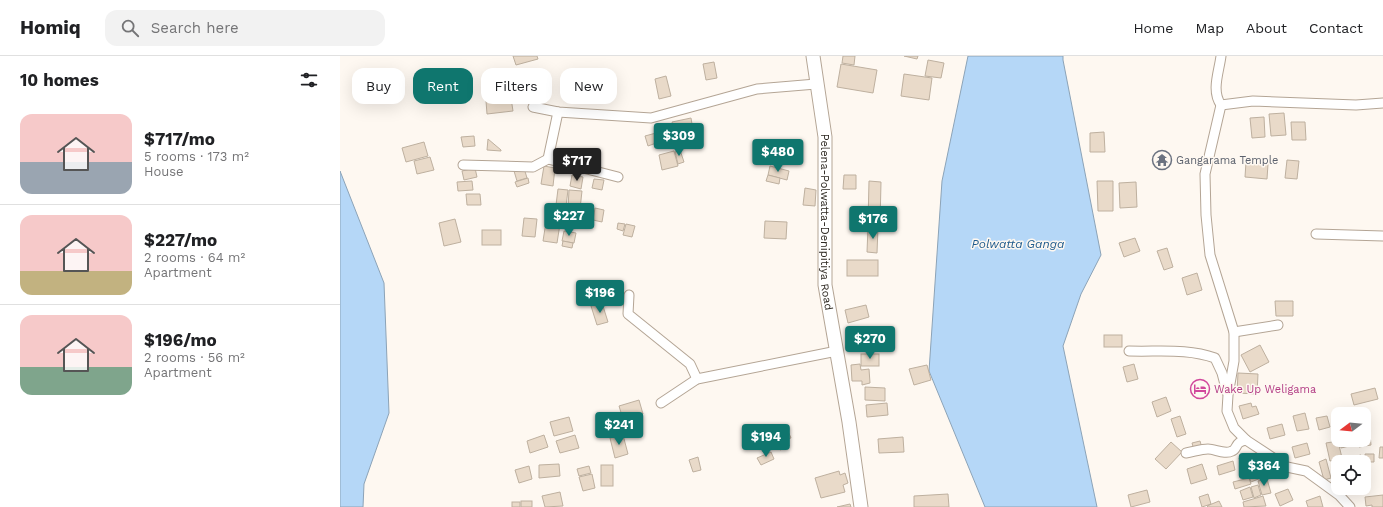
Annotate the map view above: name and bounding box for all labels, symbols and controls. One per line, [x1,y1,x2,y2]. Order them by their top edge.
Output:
search box [105,10,385,46]
text: Homiq [20,16,81,39]
icon: search [119,17,141,39]
text: Search here [151,19,239,37]
text: Home [1133,20,1173,36]
text: Map [1195,20,1224,36]
text: About [1246,20,1287,36]
text: Contact [1309,20,1363,36]
chip: Buy [352,68,405,104]
chip: Rent [413,68,473,104]
chip: Filters [481,68,552,104]
chip: New [560,68,617,104]
icon: filters [298,69,320,91]
text: 10 homes [20,70,99,90]
pin: $309 [655,123,703,157]
text: $309 [663,128,695,143]
text: $717/mo [144,129,215,149]
icon: home [52,130,100,178]
street label: Pelena-Polwatta-Denipitiya Road [818,134,836,311]
pin: $480 [754,139,802,173]
text: $480 [761,144,795,159]
pin: $717 [553,148,601,182]
text: 5 rooms · 173 m² [144,149,249,164]
temple icon: Gangarama Temple [1151,149,1173,171]
text: $717 [562,153,592,168]
place label: Gangarama Temple [1176,154,1278,167]
text: House [144,164,184,179]
pin: $227 [545,203,593,237]
pin: $176 [849,206,897,240]
text: $227 [553,208,585,223]
text: $176 [858,211,888,226]
text: $227/mo [144,230,217,250]
icon: home [52,231,100,279]
water label: Polwatta Ganga [972,237,1065,251]
text: 2 rooms · 64 m² [144,250,245,265]
text: Apartment [144,265,212,280]
pin: $196 [576,280,624,314]
text: $196 [585,285,615,300]
pin: $270 [846,326,894,360]
text: $196/mo [144,330,217,350]
icon: home [52,331,100,379]
text: $270 [854,331,886,346]
text: 2 rooms · 56 m² [144,350,245,365]
text: Apartment [144,365,212,380]
hotel icon: Wake Up Weligama [1189,378,1211,400]
place label: Wake Up Weligama [1214,383,1316,396]
north arrow [1331,407,1371,447]
map controls [1331,407,1371,495]
pin: $241 [595,412,643,446]
text: $241 [604,417,634,432]
pin: $194 [742,424,790,458]
text: $194 [751,429,781,444]
pin: $364 [1240,453,1288,487]
button: locate [1331,455,1371,495]
text: $364 [1248,458,1280,473]

